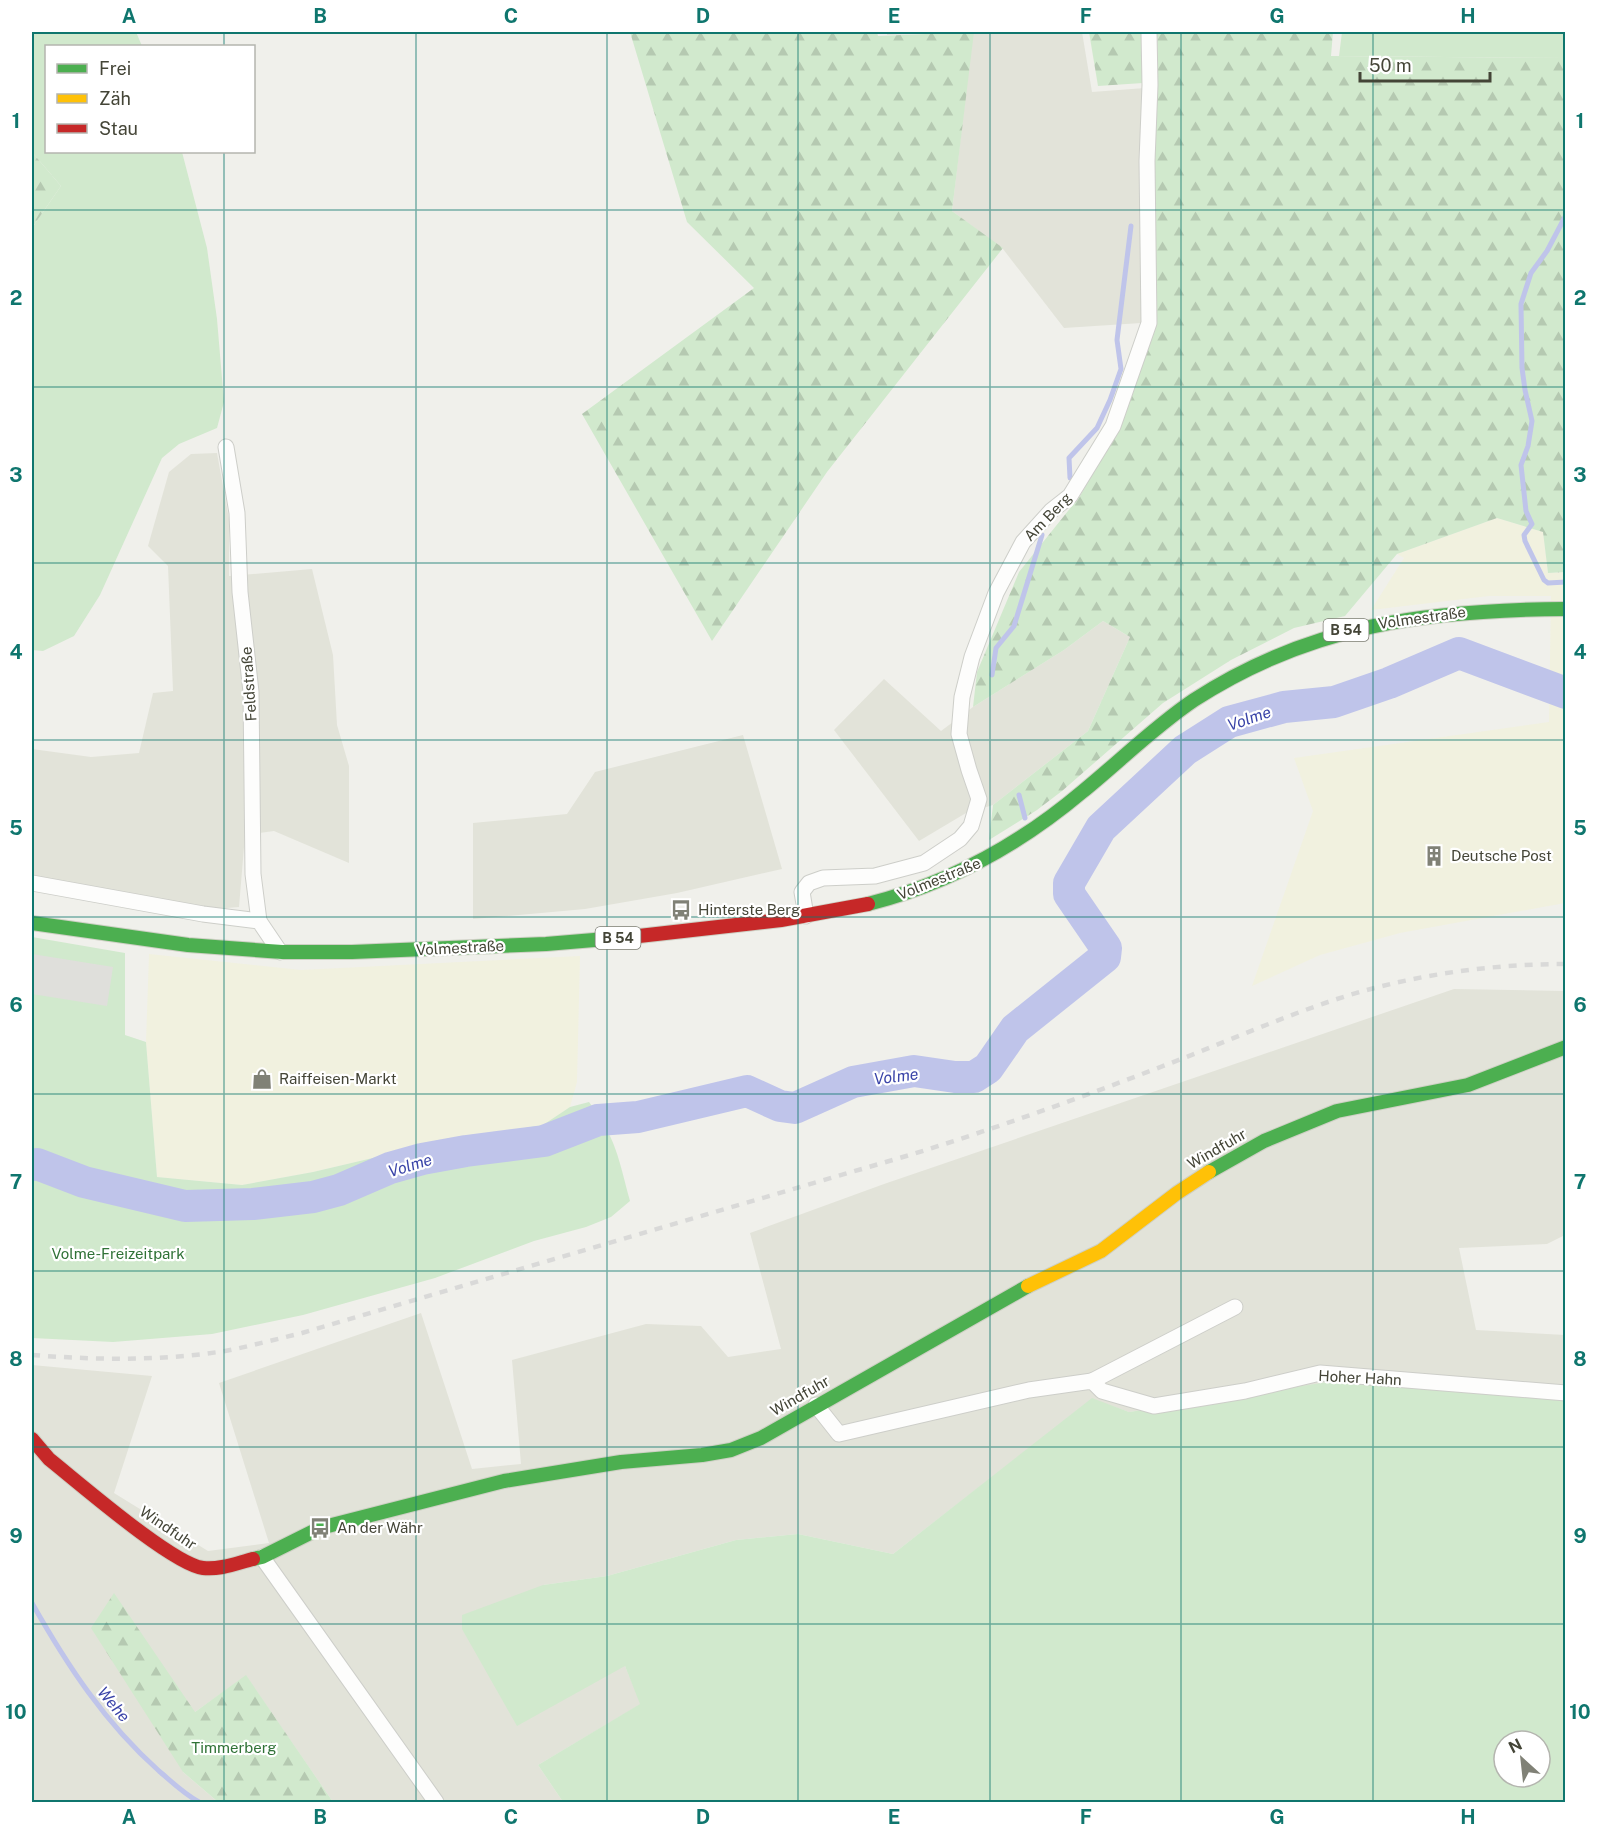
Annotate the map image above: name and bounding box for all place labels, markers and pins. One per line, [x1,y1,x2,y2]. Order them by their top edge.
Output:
building icon: Deutsche Post [1422,844,1446,868]
place label: Deutsche Post [1451,847,1552,864]
bus stop icon: Hinterste Berg [669,898,693,922]
place label: Hinterste Berg [698,901,800,918]
shop icon: Raiffeisen-Markt [250,1067,274,1091]
place label: Raiffeisen-Markt [279,1070,397,1087]
bus stop icon: An der Währ [308,1516,332,1540]
place label: An der Währ [337,1519,423,1536]

